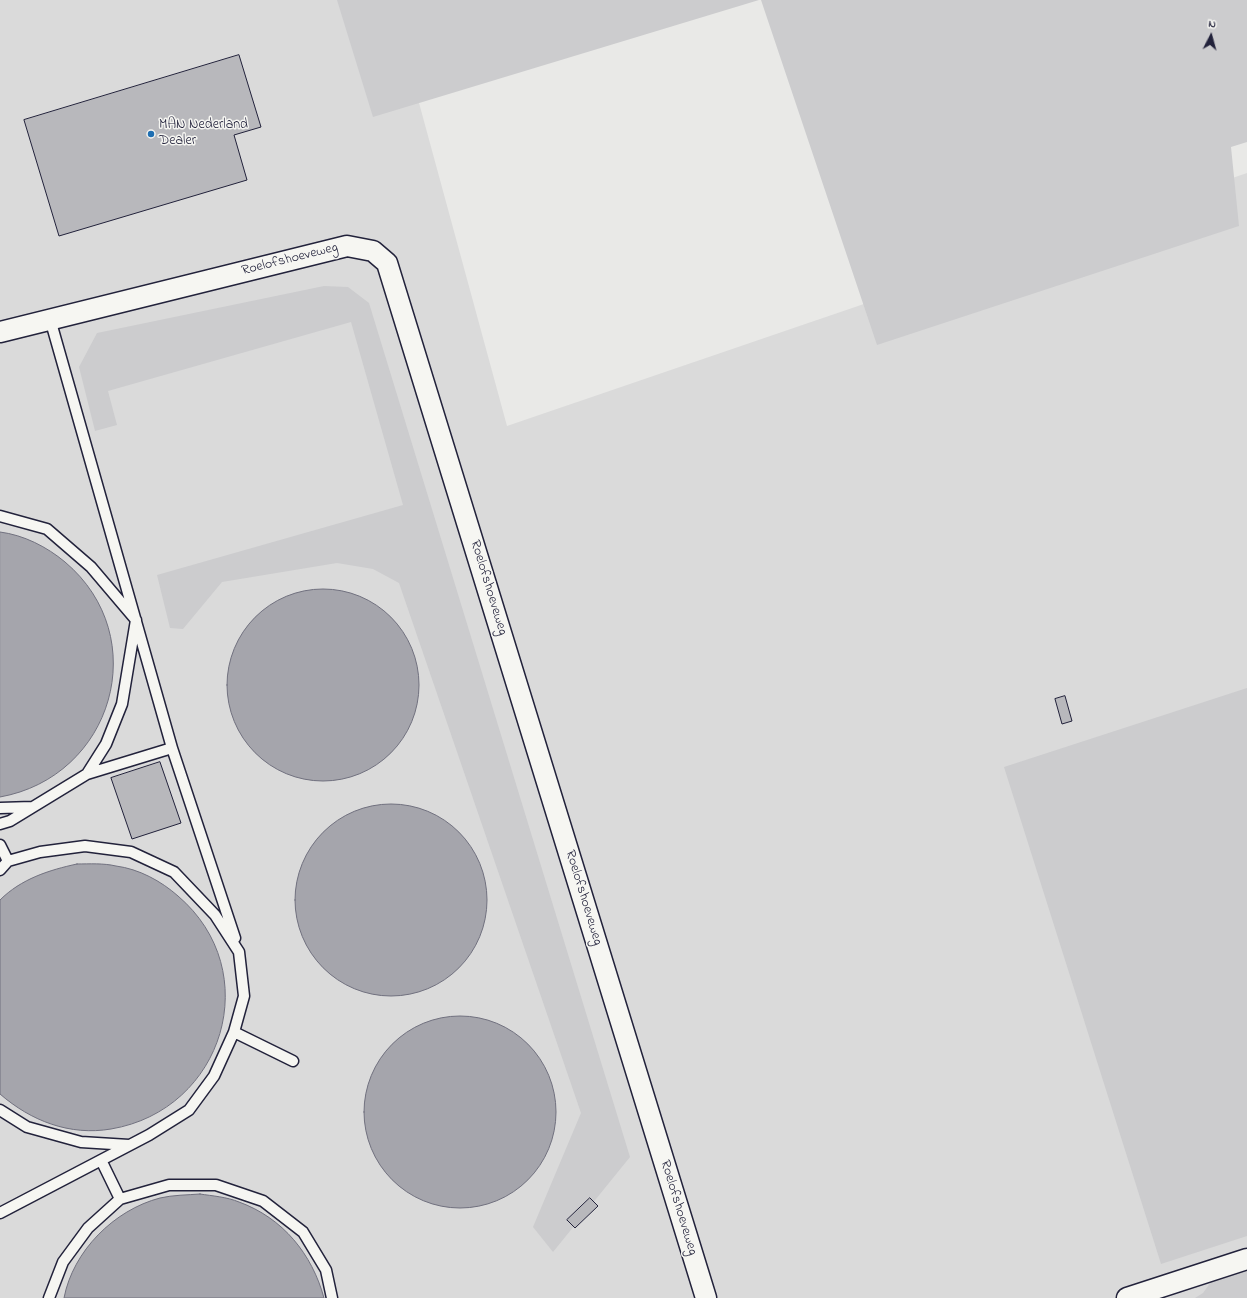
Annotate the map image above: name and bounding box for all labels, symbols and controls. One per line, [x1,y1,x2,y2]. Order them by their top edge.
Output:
north arrow [1191,16,1231,56]
text: N [1208,16,1217,32]
place label: MAN Nederland Dealer [159,118,248,150]
marker: MAN Nederland Dealer [146,129,156,139]
street label: Roelofshoeveweg [240,240,340,280]
street label: Roelofshoeveweg [466,538,510,638]
street label: Roelofshoeveweg [561,848,605,948]
street label: Roelofshoeveweg [656,1158,700,1258]

